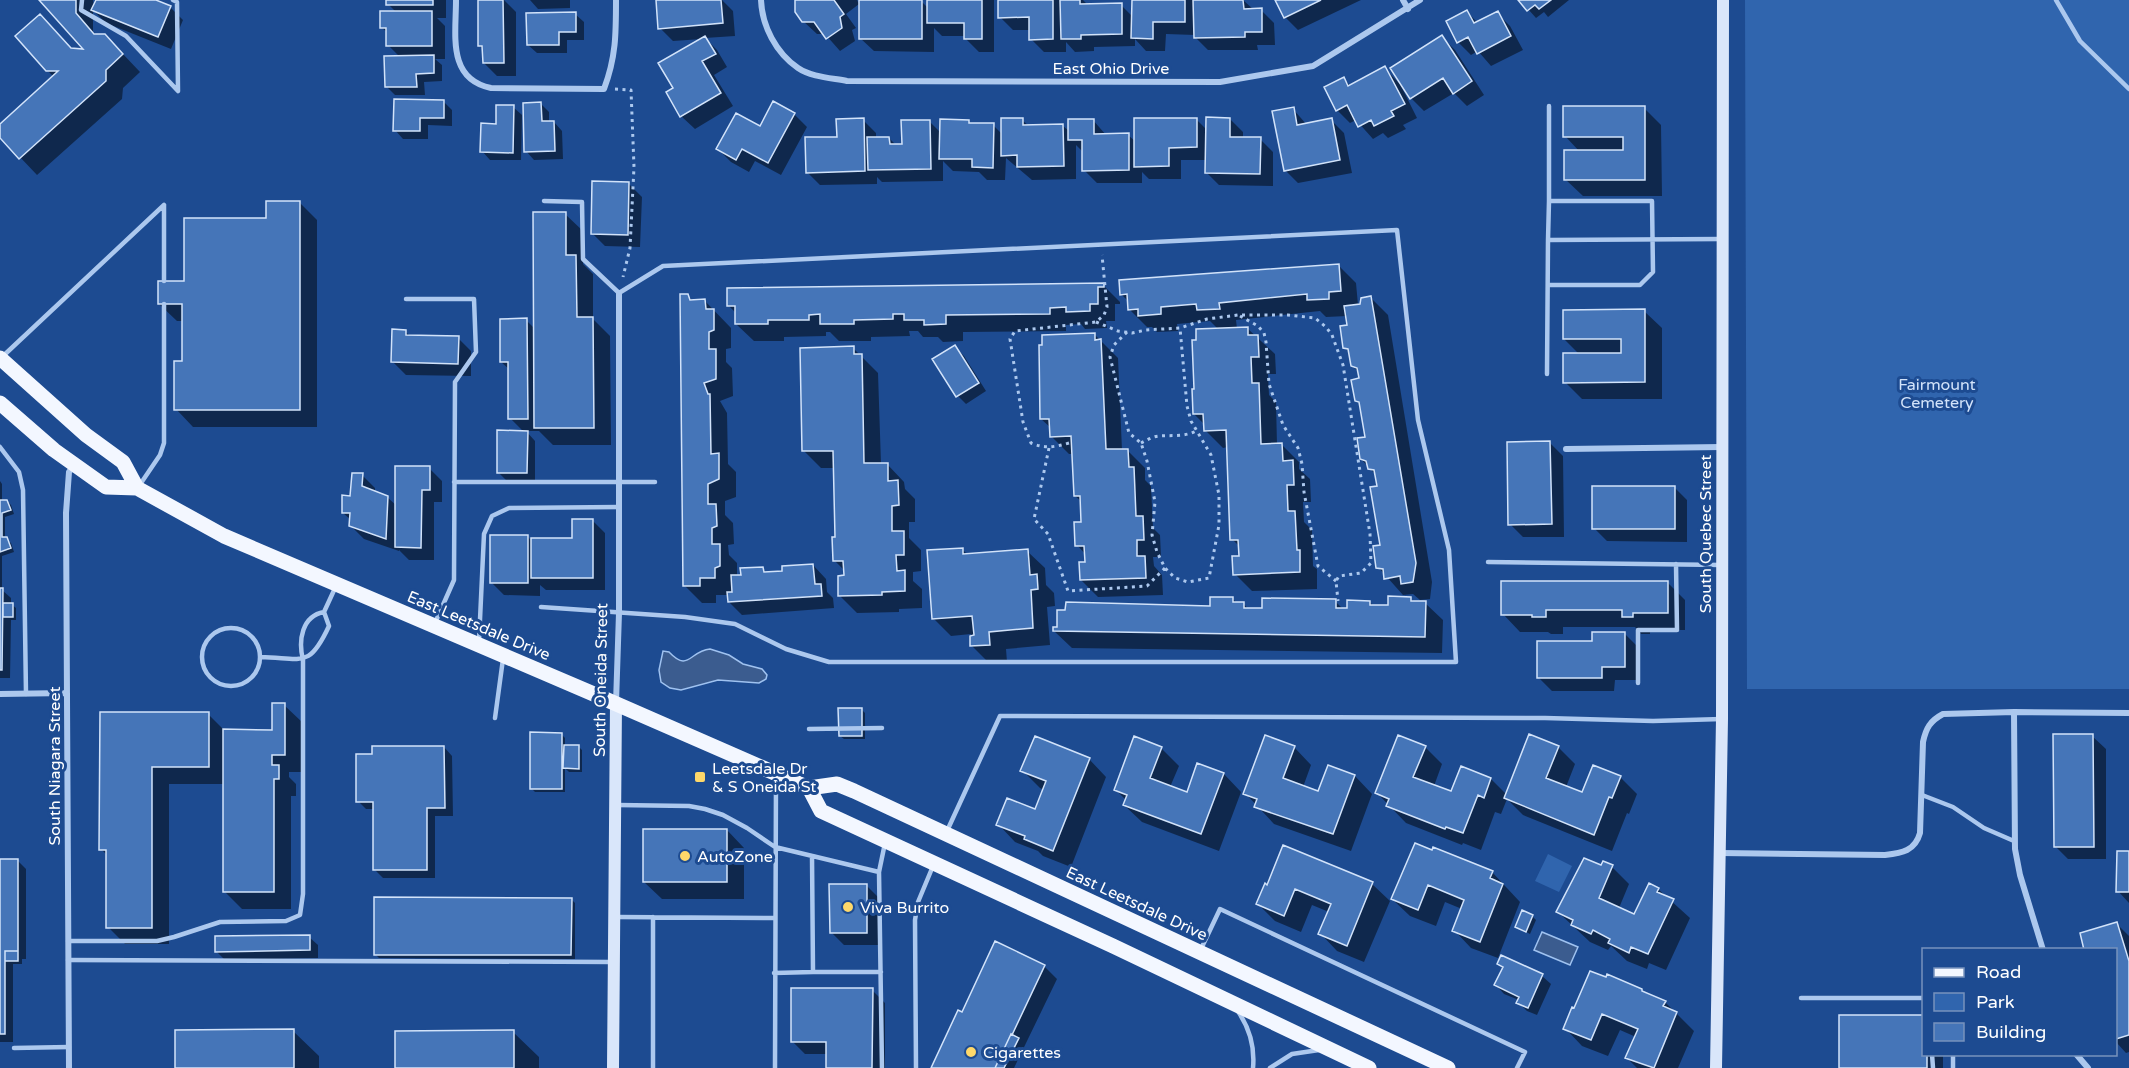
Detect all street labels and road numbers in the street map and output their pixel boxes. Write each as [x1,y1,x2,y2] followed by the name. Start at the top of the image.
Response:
[1053,59,1169,79] street label: East Ohio Drive
[1696,455,1716,613] street label: South Quebec Street
[404,587,553,665] street label: East Leetsdale Drive
[590,603,612,757] street label: South Oneida Street
[45,686,65,846] street label: South Niagara Street
[1063,862,1210,945] street label: East Leetsdale Drive

